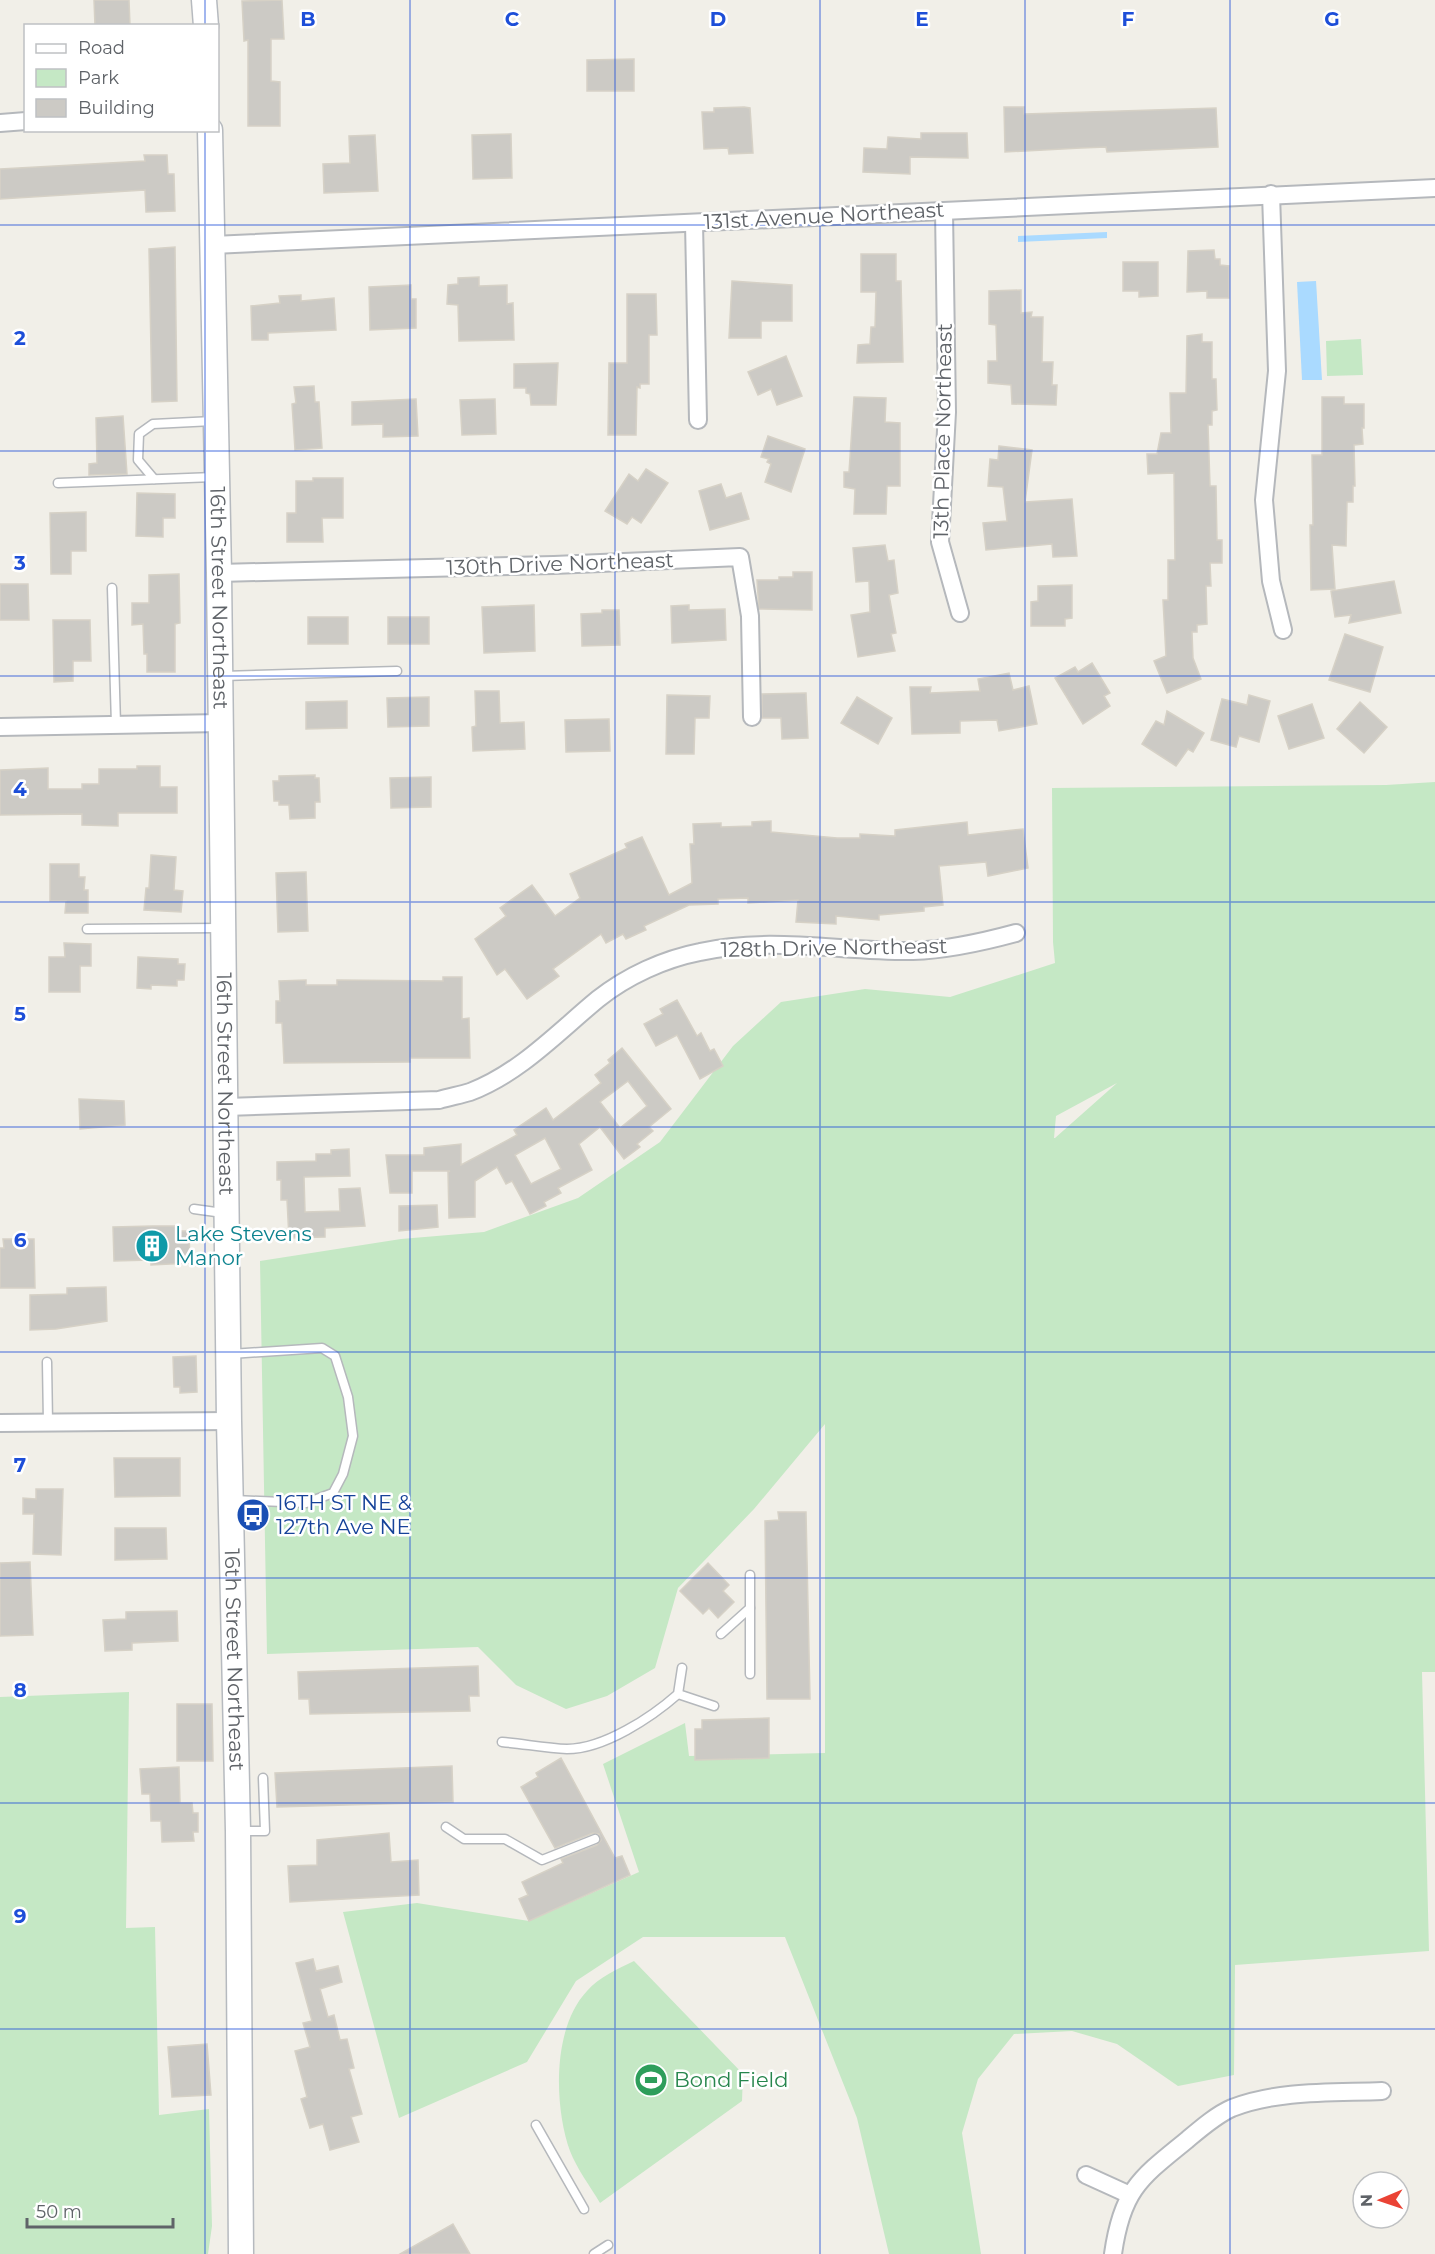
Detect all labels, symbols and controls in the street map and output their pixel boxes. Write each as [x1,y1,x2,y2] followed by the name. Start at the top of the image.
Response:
[300,7,316,31] text: B
[505,7,520,31] text: C
[710,7,726,31] text: D
[915,7,929,31] text: E
[1122,7,1135,31] text: F
[1324,7,1340,31] text: G
[24,24,219,132] legend
[78,37,125,59] text: Road
[78,67,119,89] text: Park
[78,97,155,119] text: Building
[703,197,945,234] street label: 131st Avenue Northeast
[928,323,957,539] street label: 13th Place Northeast
[14,326,26,350] text: 2
[205,486,234,710] street label: 16th Street Northeast
[446,547,674,580] street label: 130th Drive Northeast
[13,551,26,575] text: 3
[13,777,27,801] text: 4
[720,933,948,962] street label: 128th Drive Northeast
[212,972,239,1195] street label: 16th Street Northeast
[14,1002,26,1026] text: 5
[175,1221,312,1270] place label: Lake Stevens Manor
[14,1228,27,1252] text: 6
[134,1228,170,1264] building icon: Lake Stevens Manor
[14,1453,26,1477] text: 7
[276,1490,412,1539] place label: 16TH ST NE & 127th Ave NE
[235,1497,271,1533] bus stop icon: 16TH ST NE & 127th Ave NE
[220,1548,250,1772] street label: 16th Street Northeast
[13,1678,27,1702] text: 8
[14,1904,26,1928] text: 9
[633,2062,669,2098] sports icon: Bond Field
[674,2067,788,2092] place label: Bond Field
[1351,2170,1411,2230] north arrow
[27,2191,172,2229] scale bar
[1357,2194,1376,2207] text: N
[36,2201,82,2223] text: 50 m

